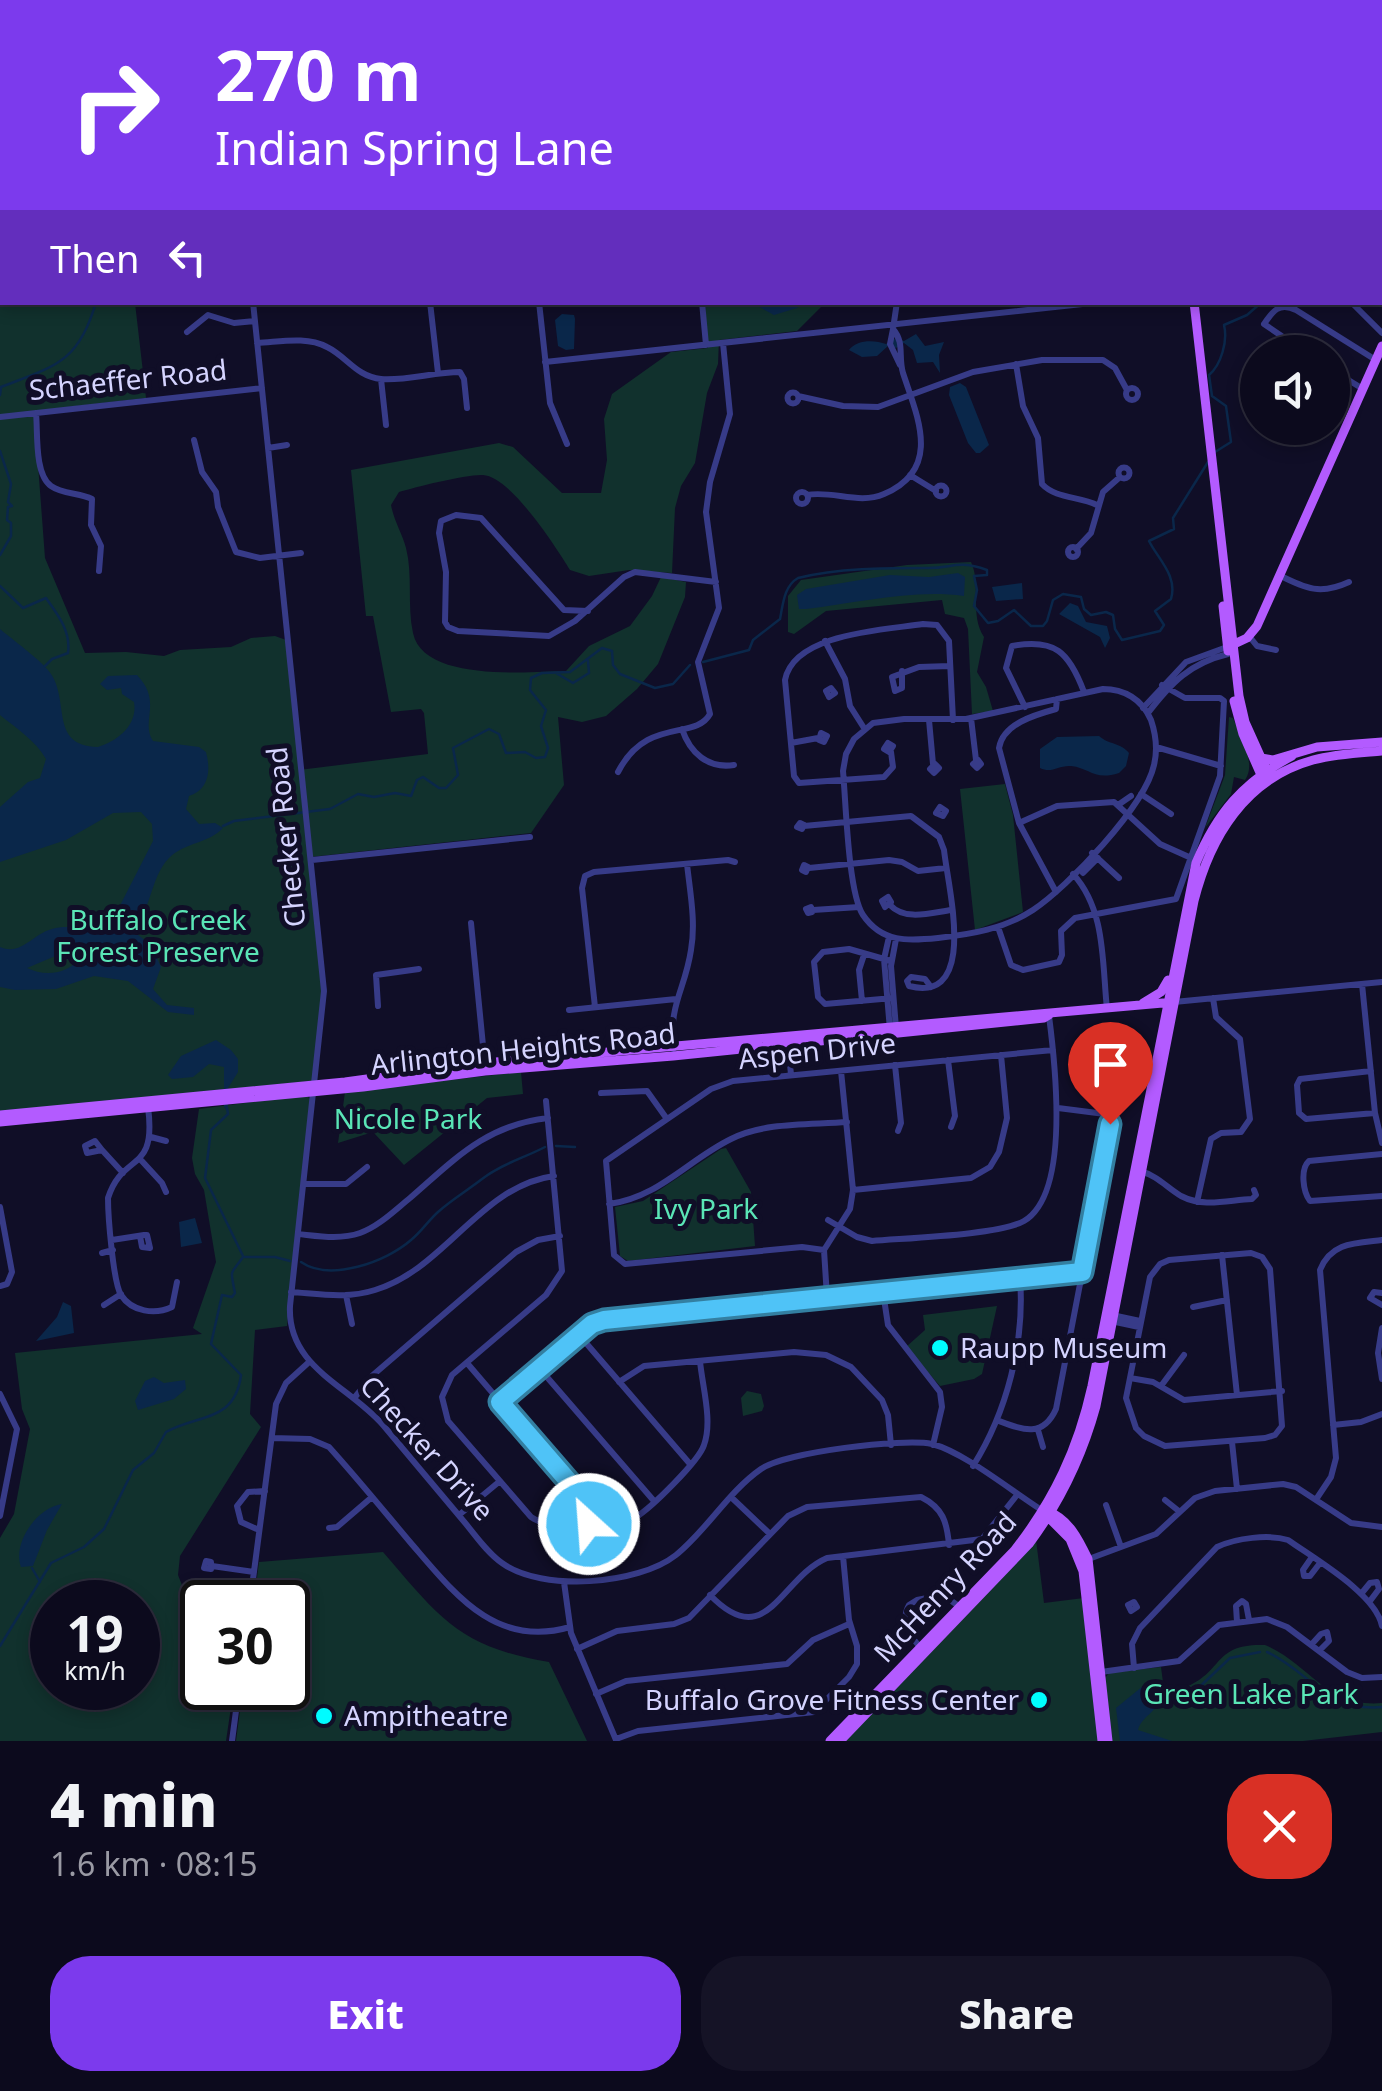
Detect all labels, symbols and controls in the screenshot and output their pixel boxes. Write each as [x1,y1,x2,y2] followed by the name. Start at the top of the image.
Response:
[215,26,422,122] text: 270 m
[50,40,180,170] icon: right
[215,117,614,178] text: Indian Spring Lane
[160,230,215,285] icon: left
[50,232,140,284] text: Then
[1240,335,1350,445] map controls
[1240,335,1350,445] button: sound
[27,350,229,408] street label: Schaeffer Road
[257,745,313,929] street label: Checker Road
[56,900,260,970] park label: Buffalo Creek Forest Preserve
[369,1013,677,1083] street label: Arlington Heights Road
[1068,1022,1153,1125] pin
[736,1023,898,1077] street label: Aspen Drive
[1083,1037,1138,1092] icon: arrive
[334,1099,482,1137] park label: Nicole Park
[654,1189,758,1227] park label: Ivy Park
[960,1328,1168,1366] place label: Raupp Museum
[929,1337,951,1359] marker: Raupp Museum
[352,1367,503,1528] street label: Checker Drive
[537,1472,641,1576] position arrow
[865,1503,1024,1670] street label: McHenry Road
[180,1580,310,1710] speed limit sign: 30
[66,1599,124,1667] text: 19
[64,1653,126,1687] text: km/h
[1143,1674,1359,1712] park label: Green Lake Park
[645,1680,1019,1718] place label: Buffalo Grove Fitness Center
[1028,1689,1050,1711] marker: Buffalo Grove Fitness Center
[344,1696,508,1734] place label: Ampitheatre
[313,1705,335,1727] marker: Ampitheatre
[50,1763,218,1845] text: 4 min
[1227,1774,1332,1879] button: close
[50,1842,258,1885] text: 1.6 km · 08:15
[50,1956,681,2071] button: Exit
[701,1956,1332,2071] button: Share

